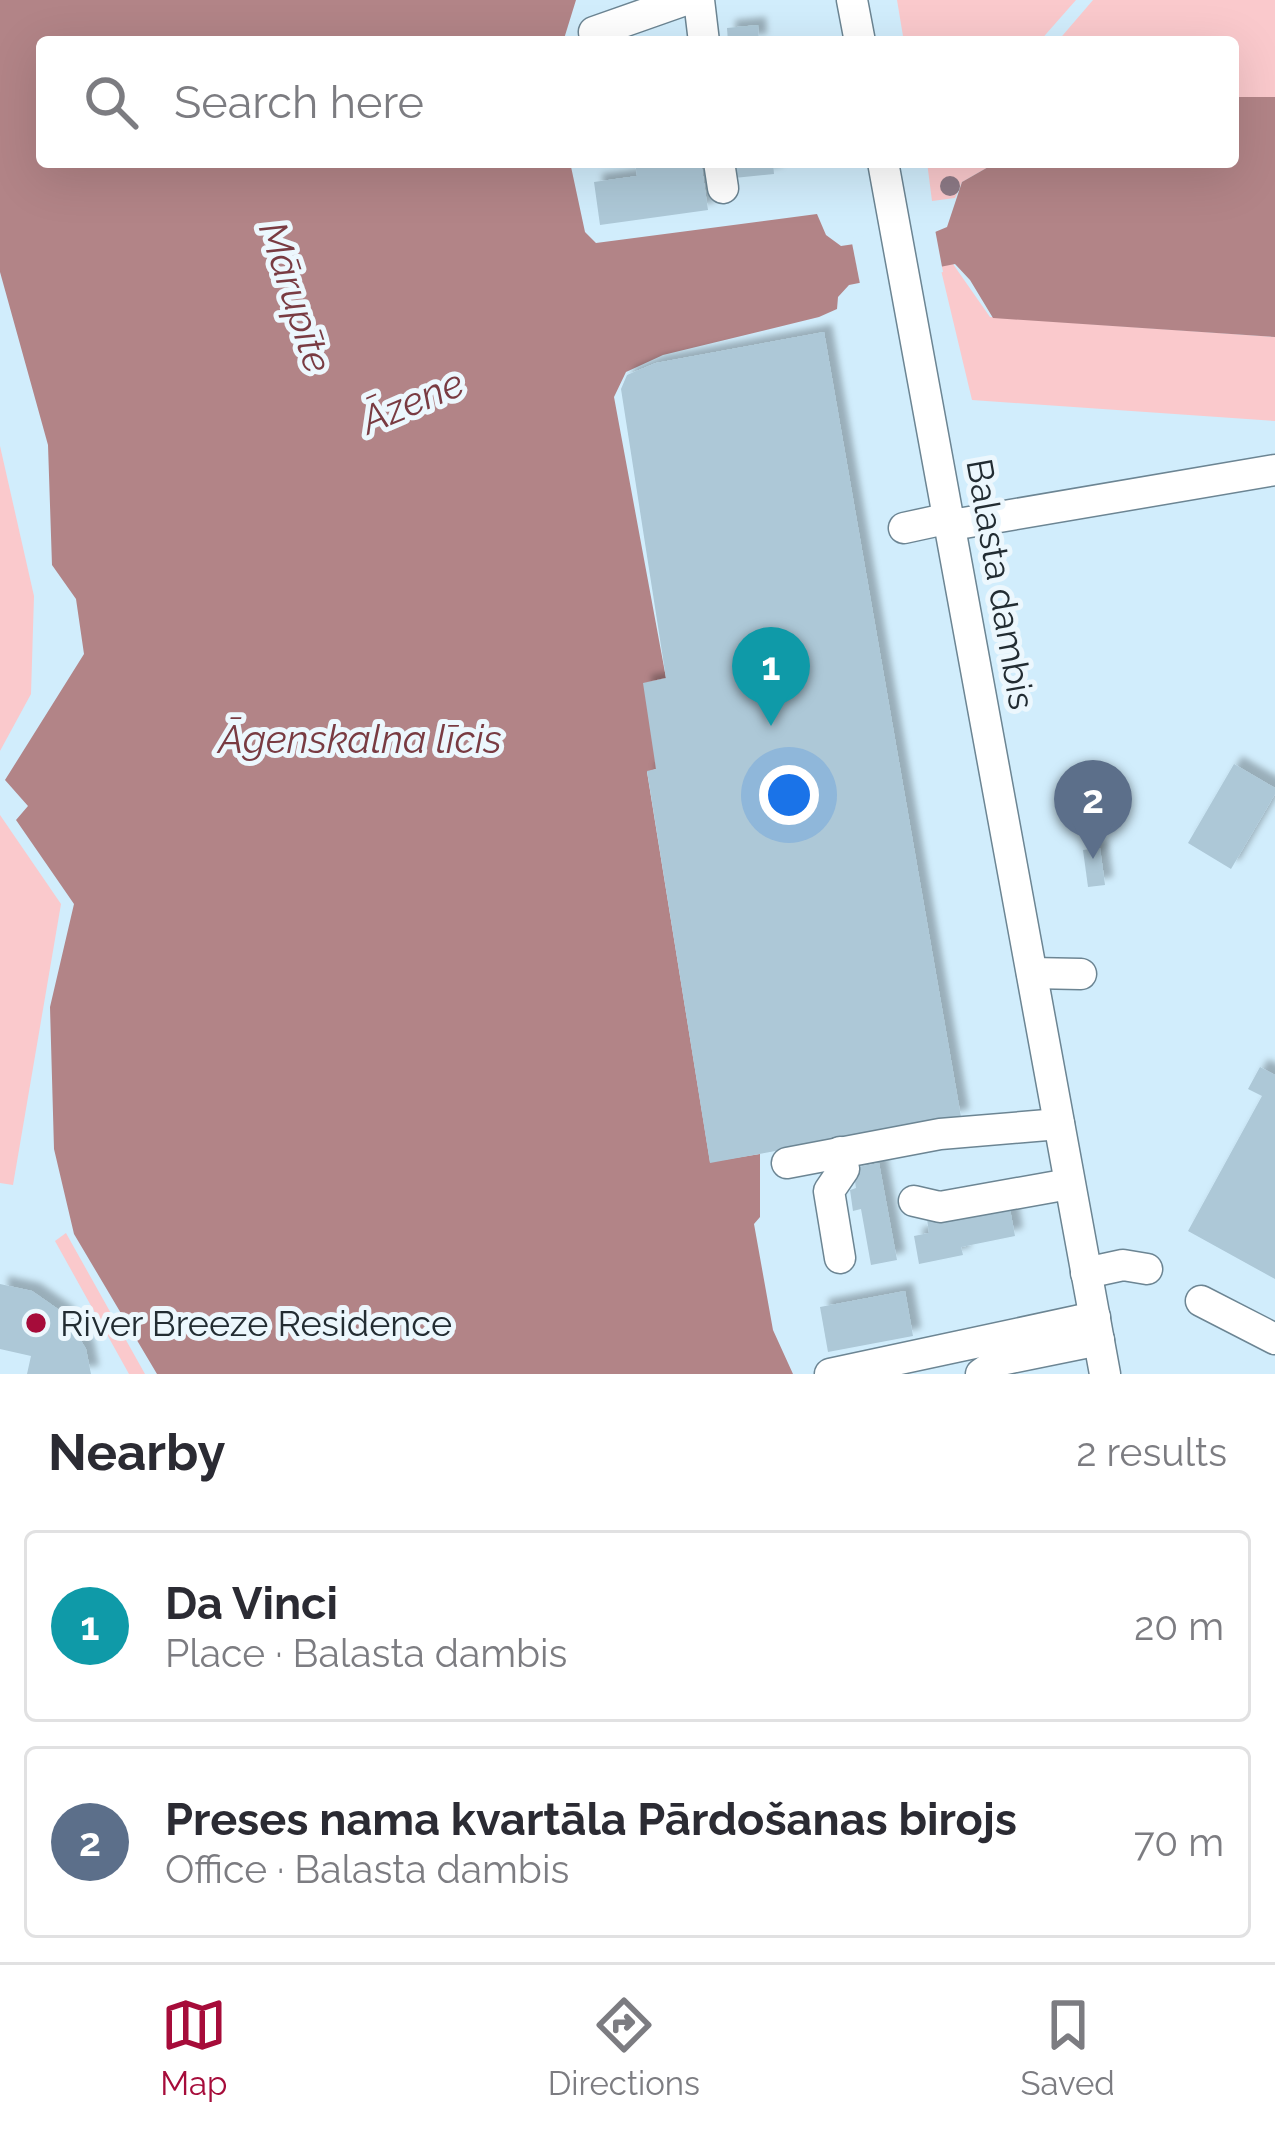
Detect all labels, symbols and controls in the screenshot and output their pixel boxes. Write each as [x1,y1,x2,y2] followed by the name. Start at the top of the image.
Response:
[36,36,1239,168] search box
[78,69,144,135] icon: search
[174,76,424,129] text: Search here
[250,216,342,378] water label: Mārupīte
[352,359,470,444] water label: Āzene
[958,455,1044,713] street label: Balasta dambis
[732,627,810,726] pin: 1
[216,716,502,762] water label: Āgenskalna līcis
[1054,760,1132,859] pin: 2
[759,765,819,825] your location
[60,1302,452,1344] place label: River Breeze Residence
[23,1310,49,1336] marker: River Breeze Residence
[48,1422,225,1482] text: Nearby
[1076,1429,1227,1475] text: 2 results
[165,1577,338,1630] text: Da Vinci
[80,1603,100,1649] text: 1
[1134,1603,1224,1649] text: 20 m
[165,1630,567,1676] text: Place · Balasta dambis
[165,1793,1017,1846] text: Preses nama kvartāla Pārdošanas birojs
[79,1819,101,1865] text: 2
[1134,1819,1224,1865] text: 70 m
[165,1846,569,1892] text: Office · Balasta dambis
[160,1992,227,2103] tab: Map
[548,1992,700,2103] tab: Directions
[1020,1992,1115,2103] tab: Saved

